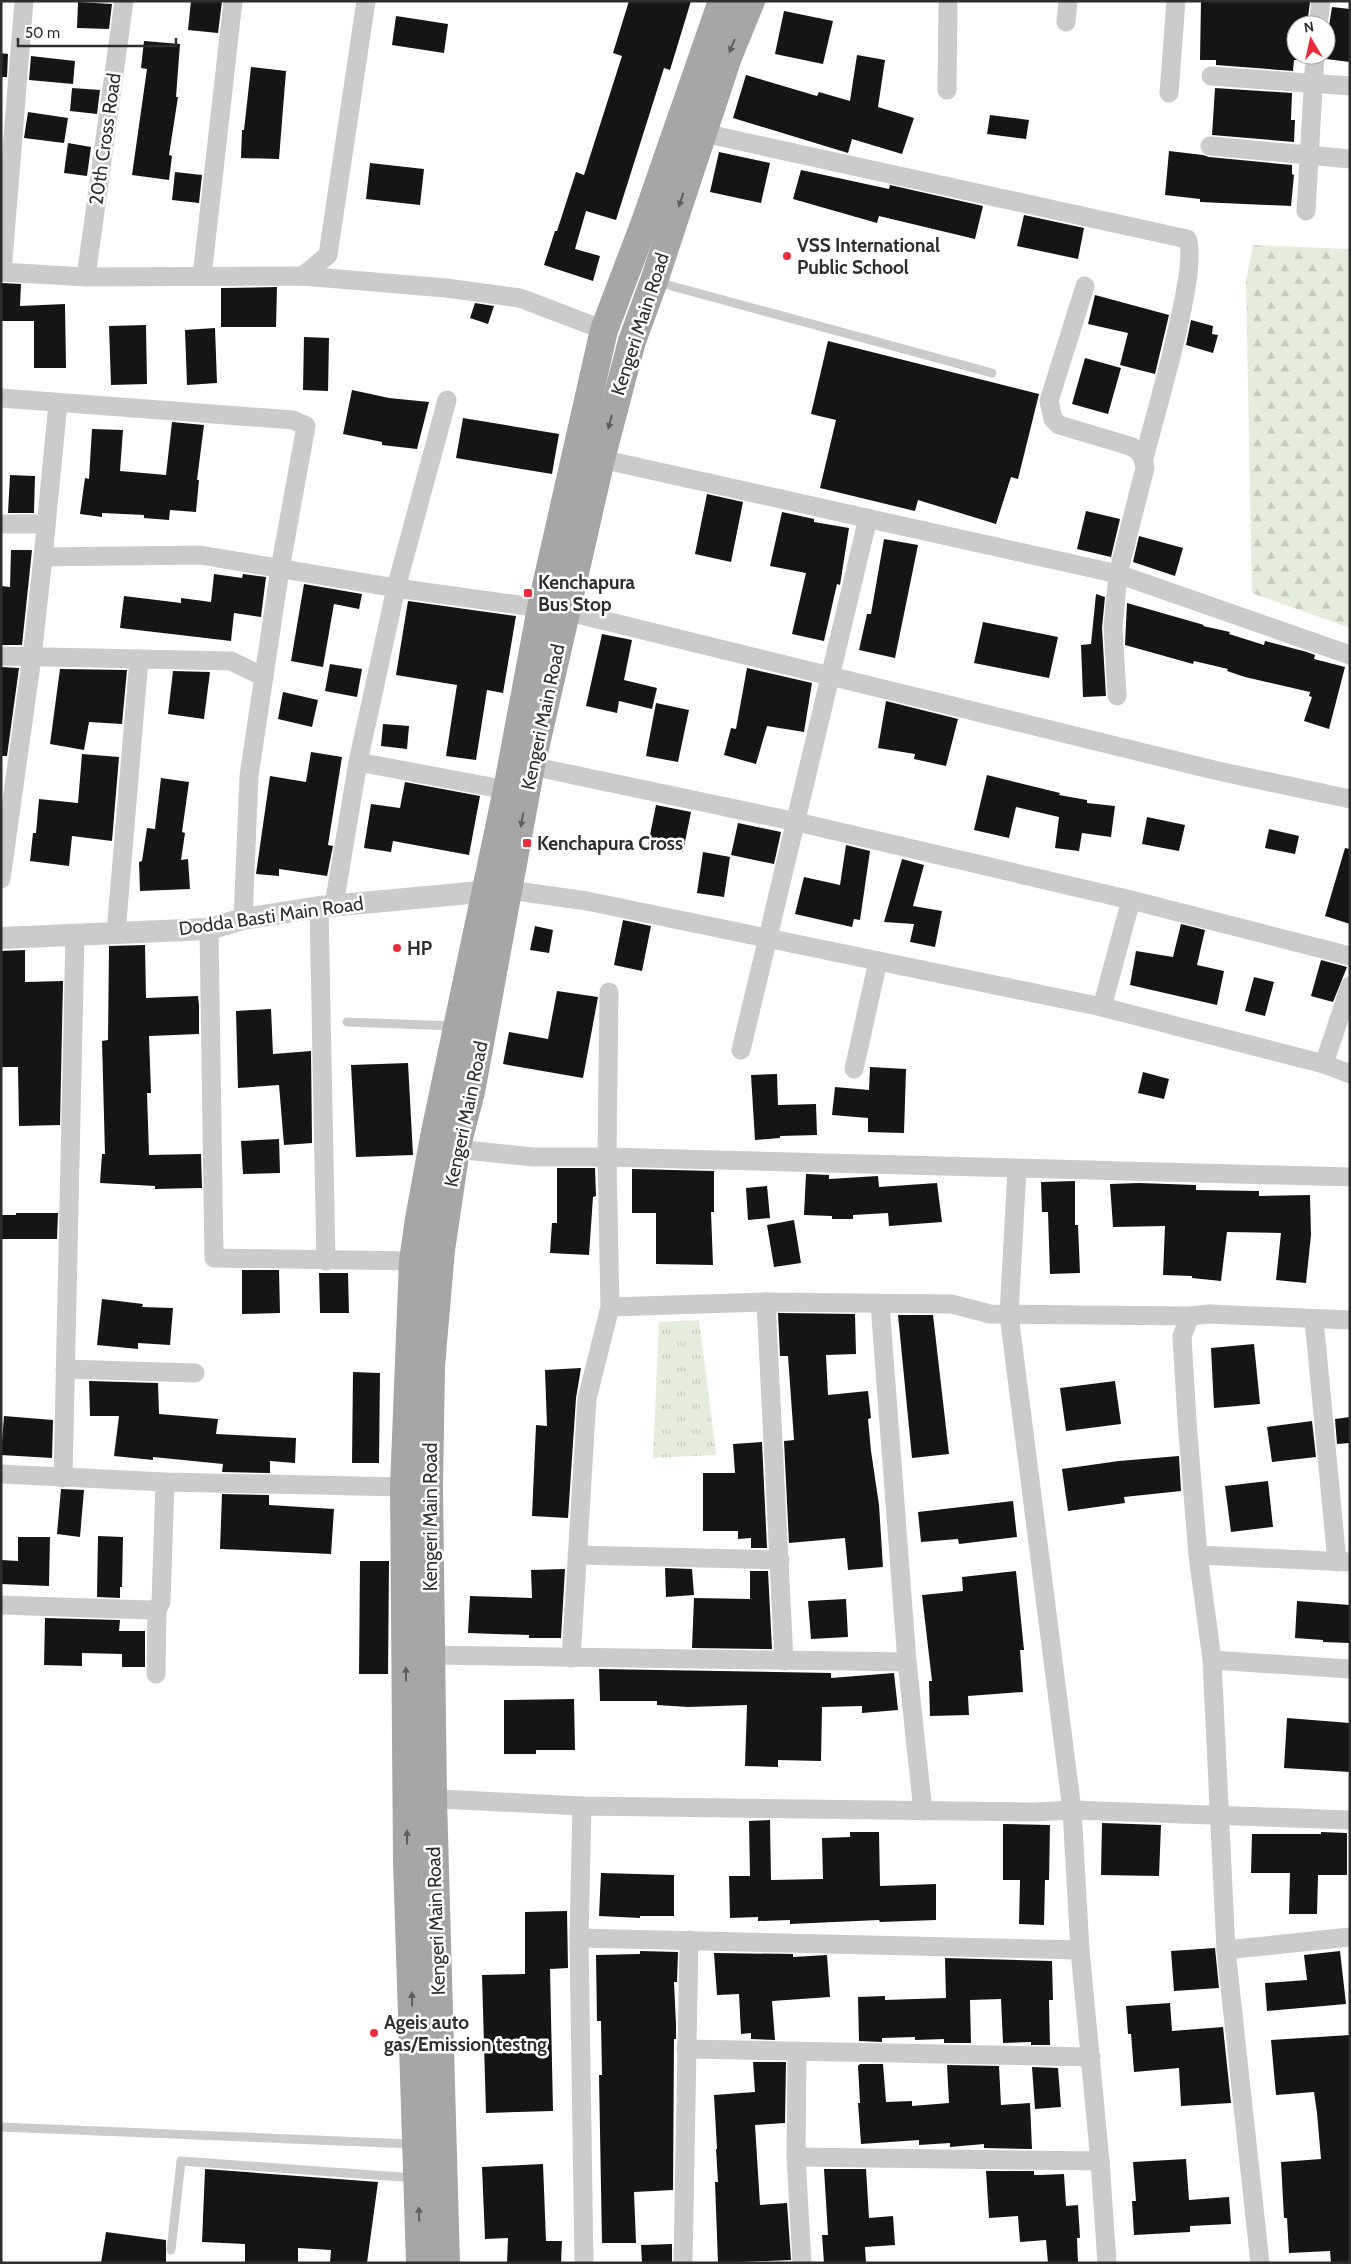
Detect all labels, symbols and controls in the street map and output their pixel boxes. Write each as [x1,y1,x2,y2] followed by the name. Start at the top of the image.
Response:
[18,15,175,47] scale bar
[1286,15,1336,65] north arrow
[1303,17,1315,37] text: N
[25,24,60,42] text: 50 m
[728,39,736,53] one-way arrow
[84,71,126,207] street label: 20th Cross Road
[676,193,684,208] one-way arrow
[797,234,940,279] place label: VSS International Public School
[606,250,674,398] street label: Kengeri Main Road
[781,250,793,262] marker: VSS International Public School
[606,414,614,429] one-way arrow
[538,571,636,616] place label: Kenchapura Bus Stop
[522,587,534,599] marker: Kenchapura Bus Stop
[516,642,570,792] street label: Kengeri Main Road
[517,812,525,828] one-way arrow
[537,832,683,855] place label: Kenchapura Cross
[521,837,533,849] marker: Kenchapura Cross
[177,892,365,940] street label: Dodda Basti Main Road
[407,937,432,960] place label: HP
[391,942,403,954] marker: HP
[439,1039,493,1189] street label: Kengeri Main Road
[419,1443,442,1591] street label: Kengeri Main Road
[402,1666,410,1682] one-way arrow
[403,1828,411,1844] one-way arrow
[422,1846,450,1996] street label: Kengeri Main Road
[407,1991,415,2007] one-way arrow
[384,2011,547,2056] place label: Ageis auto gas/Emission testng
[368,2027,380,2039] marker: Ageis auto gas/Emission testng
[414,2206,422,2222] one-way arrow

